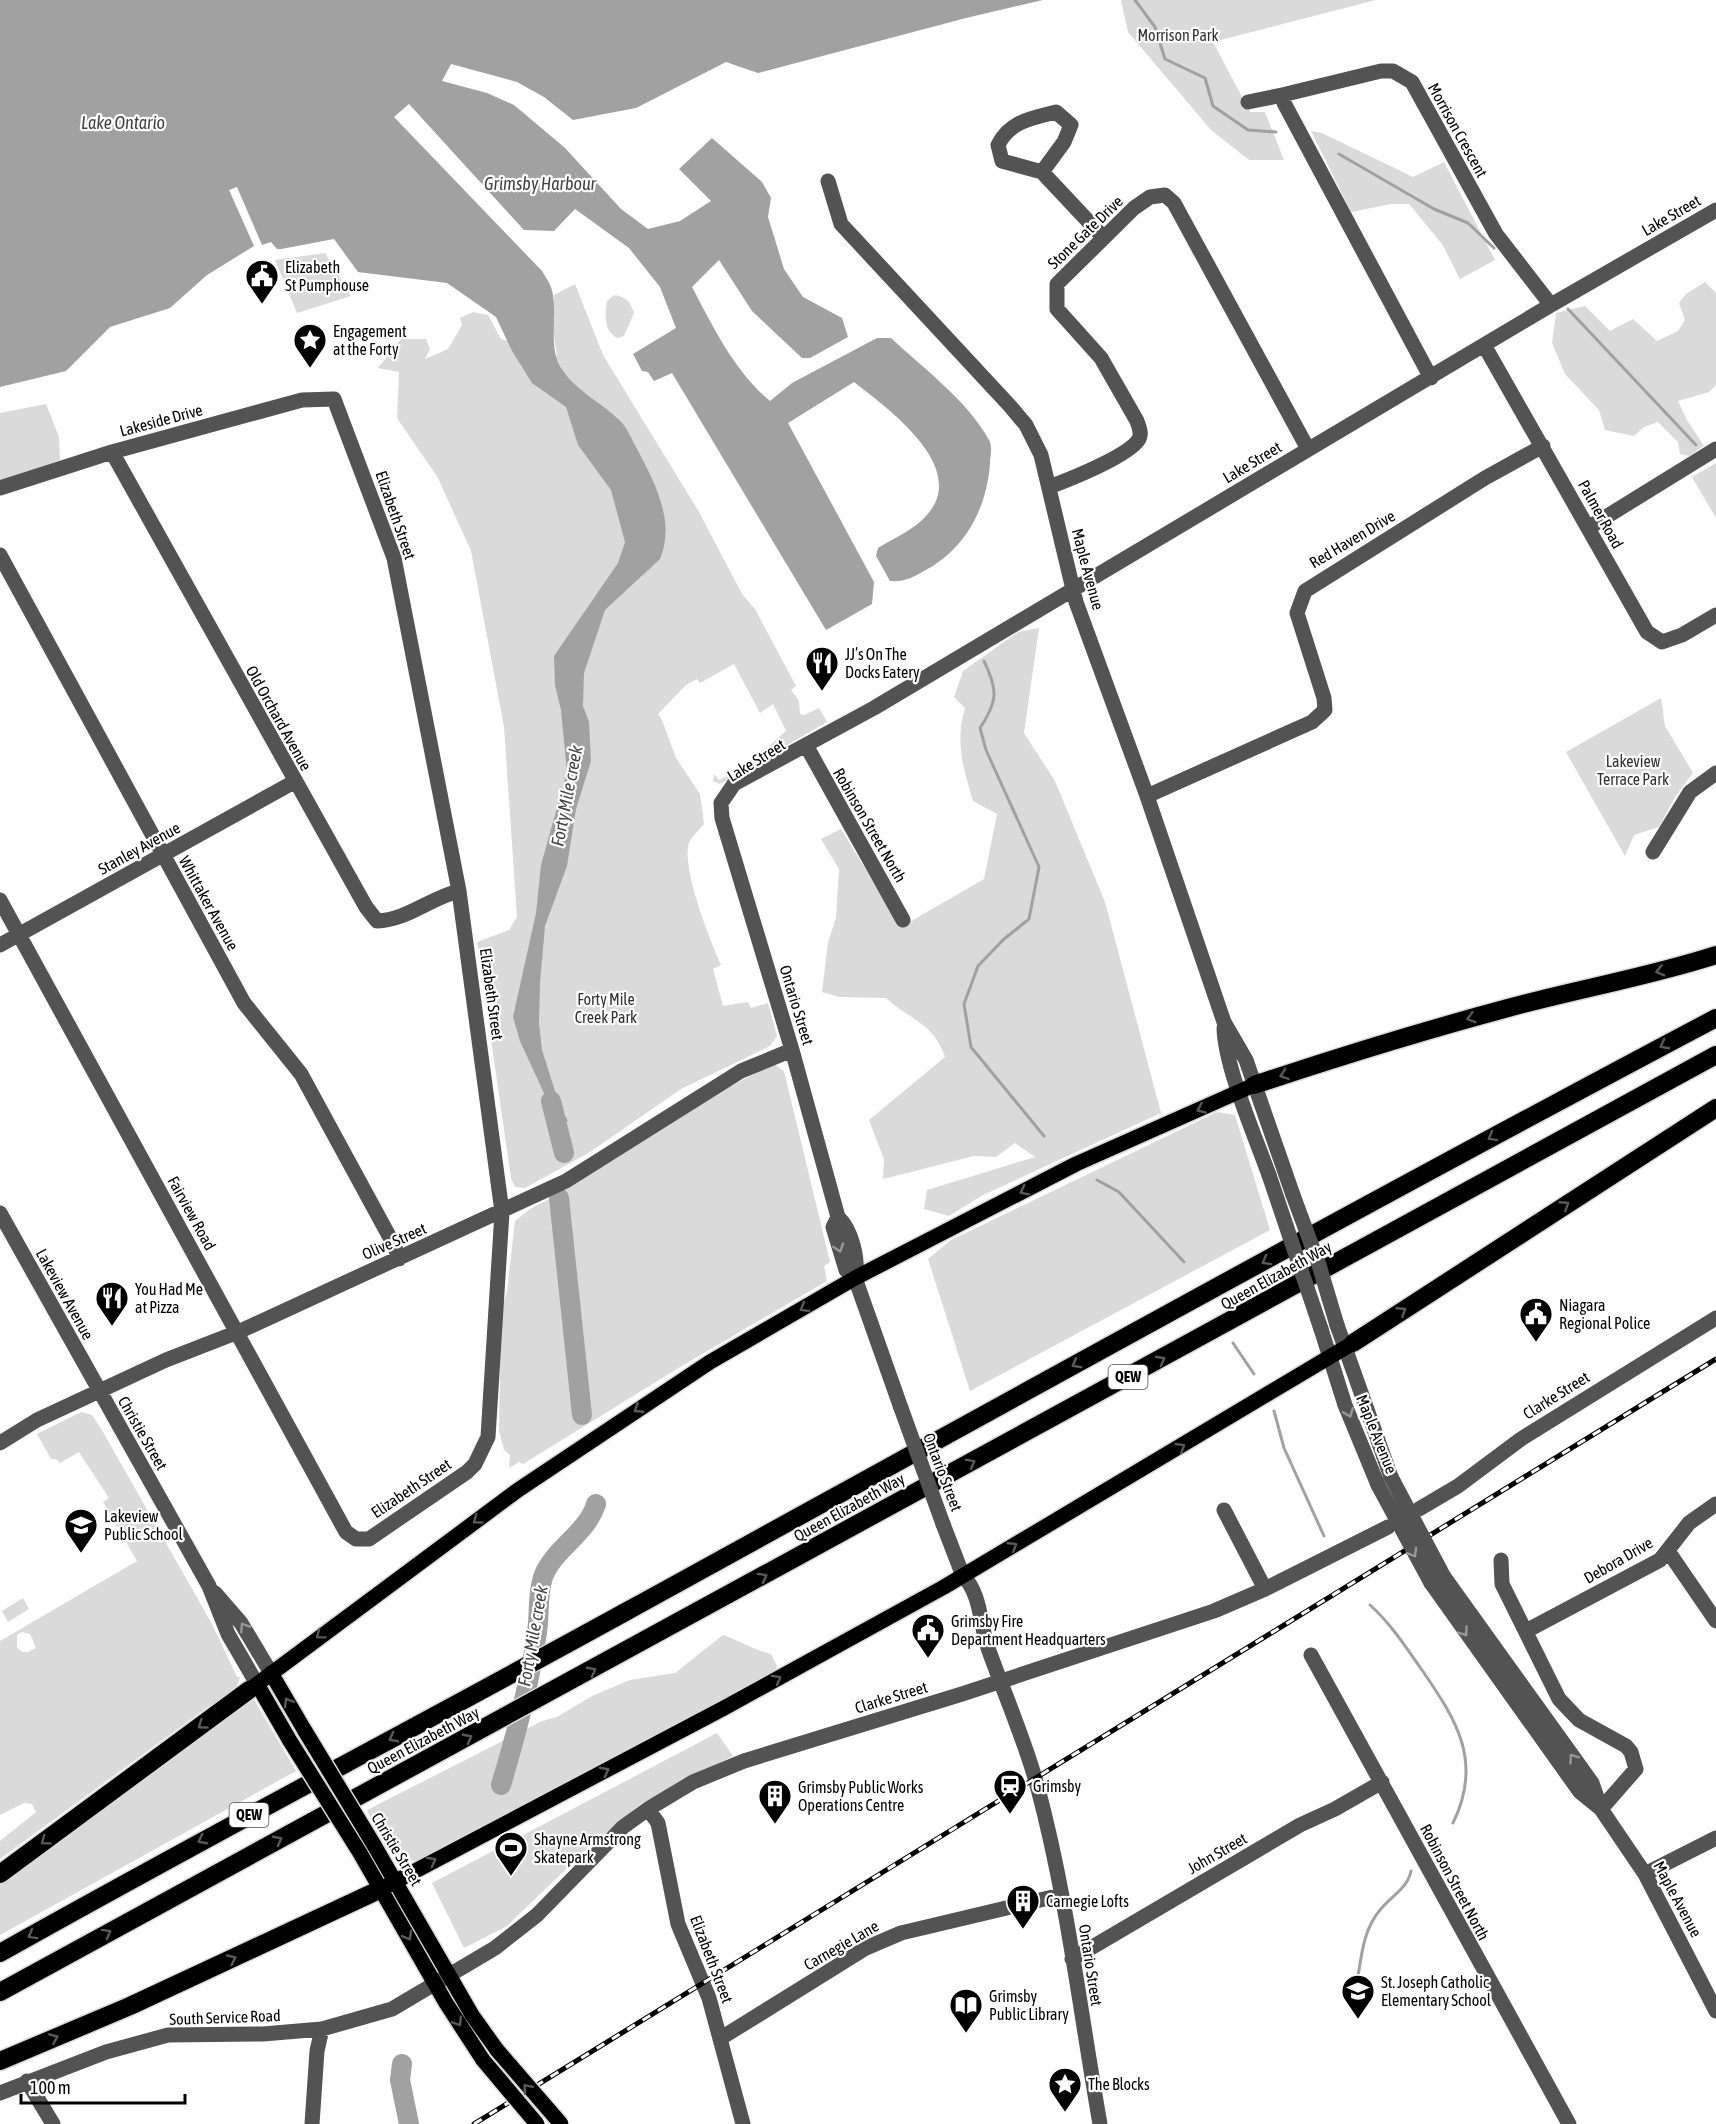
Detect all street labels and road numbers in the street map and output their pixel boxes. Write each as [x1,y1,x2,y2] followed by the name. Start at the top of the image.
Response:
[1425,80,1491,181] street label: Morrison Crescent
[1638,191,1704,239] street label: Lake Street
[1044,192,1126,272] street label: Stone Gate Drive
[118,400,204,440] street label: Lakeside Drive
[1220,437,1285,486] street label: Lake Street
[372,468,420,562] street label: Elizabeth Street
[1575,477,1627,551] street label: Palmer Road
[1306,506,1398,572] street label: Red Haven Drive
[1068,526,1108,612] street label: Maple Avenue
[243,662,315,774] street label: Old Orchard Avenue
[724,735,789,785] street label: Lake Street
[830,765,910,885] street label: Robinson Street North
[95,818,184,879] street label: Stanley Avenue
[176,853,242,953] street label: Whittaker Avenue
[477,947,507,1041] street label: Elizabeth Street
[776,963,818,1047] street label: Ontario Street
[164,1173,220,1253] street label: Fairview Road
[359,1219,429,1263] street label: Olive Street
[1217,1237,1335,1314] street label: Queen Elizabeth Way
[33,1246,97,1342] street label: Lakeview Avenue
[1108,1365,1148,1389] road number: QEW
[1519,1367,1593,1422] street label: Clarke Street
[1352,1392,1401,1476] street label: Maple Avenue
[115,1393,171,1473] street label: Christie Street
[920,1430,966,1514] street label: Ontario Street
[368,1454,455,1521] street label: Elizabeth Street
[790,1469,908,1546] street label: Queen Elizabeth Way
[1580,1533,1656,1587] street label: Debora Drive
[853,1677,930,1717] street label: Clarke Street
[364,1703,483,1778] street label: Queen Elizabeth Way
[230,1803,268,1827] road number: QEW
[368,1809,426,1889] street label: Christie Street
[1417,1821,1493,1943] street label: Robinson Street North
[1184,1829,1250,1877] street label: John Street
[1650,1858,1706,1941] street label: Maple Avenue
[687,1913,737,2006] street label: Elizabeth Street
[801,1916,882,1974] street label: Carnegie Lane
[1076,1923,1106,2007] street label: Ontario Street
[169,2006,281,2028] street label: South Service Road

